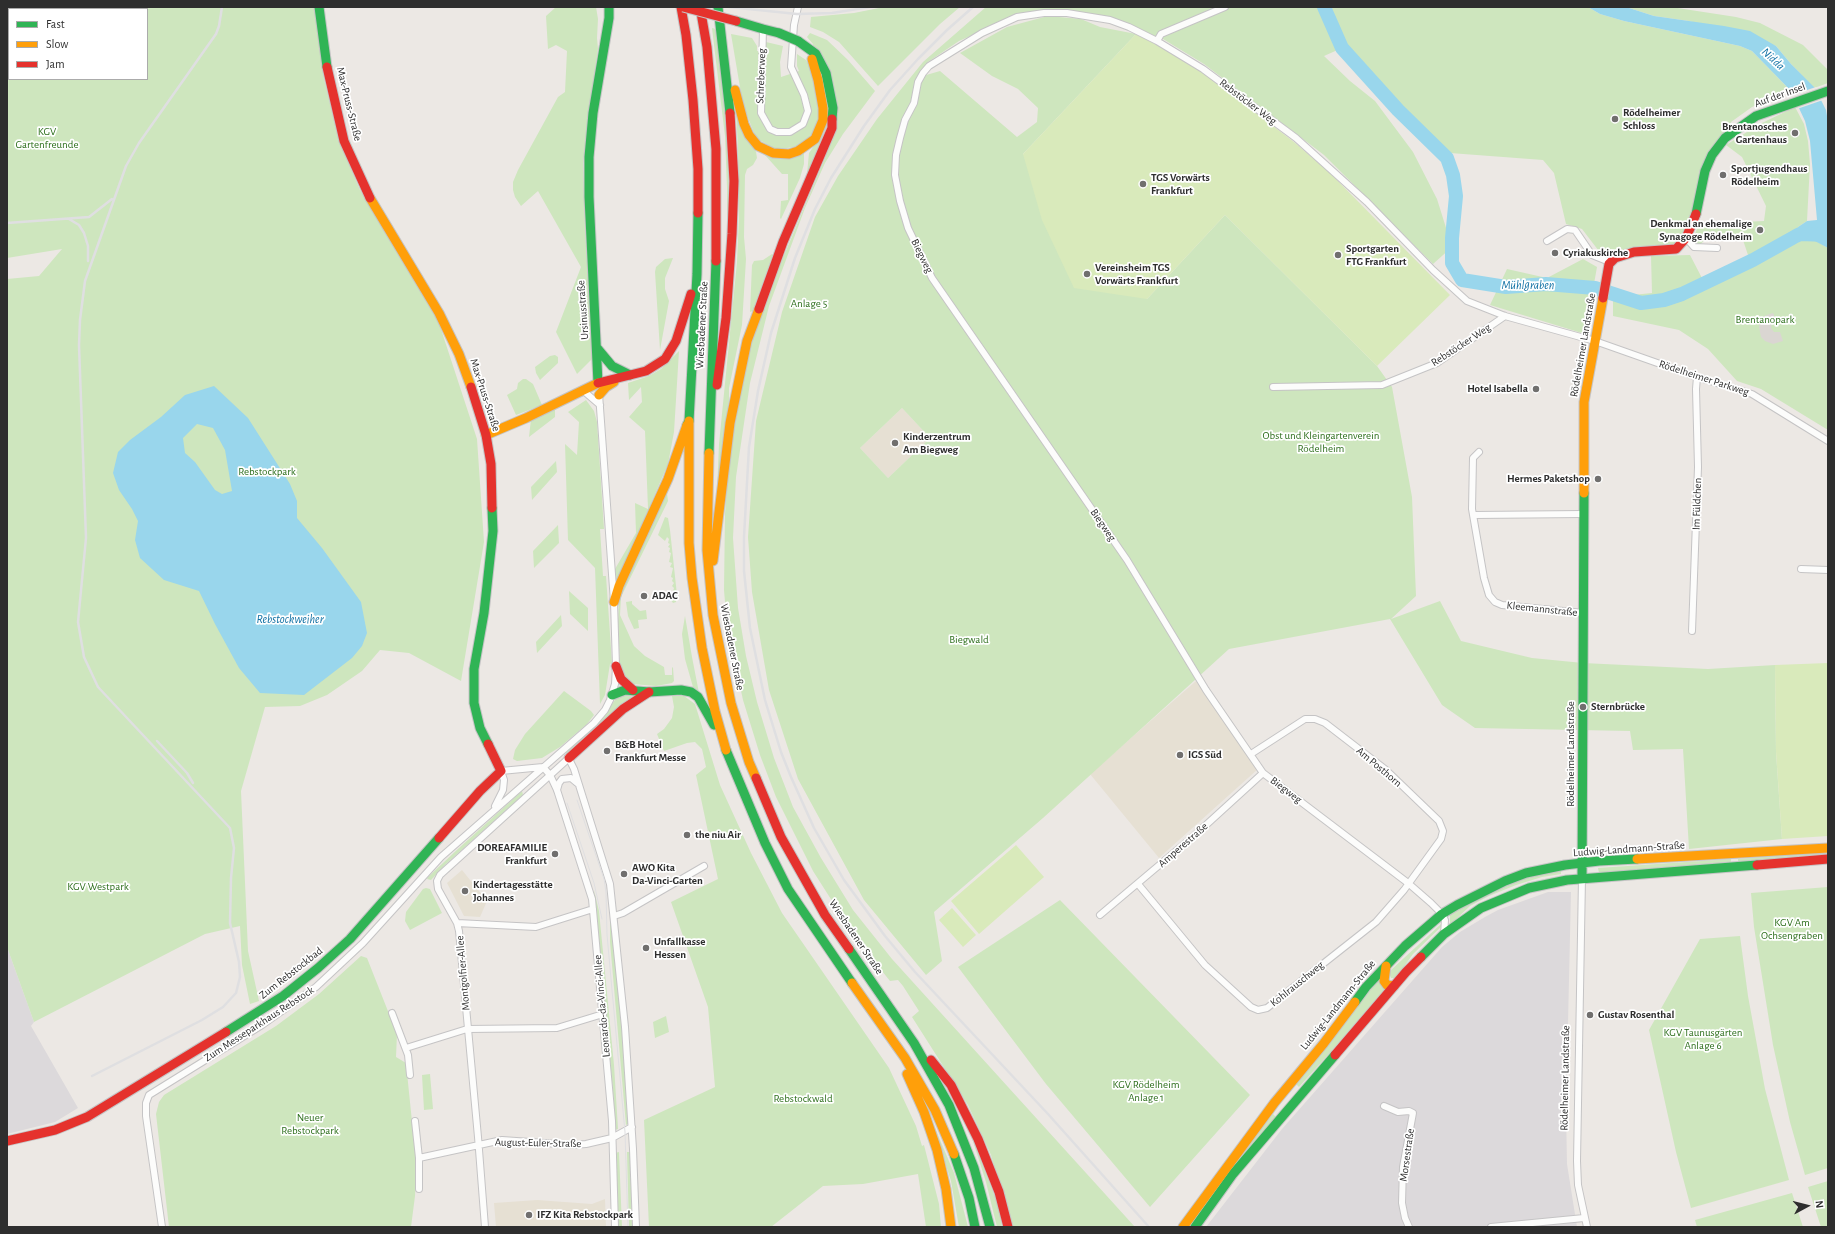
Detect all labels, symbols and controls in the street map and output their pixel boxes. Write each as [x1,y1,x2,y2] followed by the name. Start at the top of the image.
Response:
[8,8,148,80] legend
[46,18,65,30] text: Fast
[46,38,68,50] text: Slow
[1758,45,1788,73] water label: Nidda
[753,48,769,104] street label: Schreberweg
[46,58,65,70] text: Jam
[333,66,365,142] street label: Max-Pruss-Straße
[1217,76,1279,128] street label: Rebstöcker Weg
[1753,80,1807,110] street label: Auf der Insel
[1623,106,1680,132] place label: Rödelheimer Schloss
[1610,114,1620,124] marker: Rödelheimer Schloss
[1722,120,1787,146] place label: Brentanosches Gartenhaus
[16,125,78,151] park label: KGV Gartenfreunde
[1790,128,1800,138] marker: Brentanosches Gartenhaus
[1731,162,1807,188] place label: Sportjugendhaus Rödelheim
[1718,170,1728,180] marker: Sportjugendhaus Rödelheim
[1151,171,1210,197] place label: TGS Vorwärts Frankfurt
[1138,179,1148,189] marker: TGS Vorwärts Frankfurt
[1650,217,1752,243] place label: Denkmal an ehemalige Synagoge Rödelheim
[1755,225,1765,235] marker: Denkmal an ehemalige Synagoge Rödelheim
[908,237,936,275] street label: Biegweg
[1346,242,1407,268] place label: Sportgarten FTG Frankfurt
[1563,246,1628,260] place label: Cyriakuskirche
[1550,248,1560,258] marker: Cyriakuskirche
[1333,250,1343,260] marker: Sportgarten FTG Frankfurt
[1095,261,1178,287] place label: Vereinsheim TGS Vorwärts Frankfurt
[1082,269,1092,279] marker: Vereinsheim TGS Vorwärts Frankfurt
[1502,278,1554,292] water label: Mühlgraben
[574,280,592,340] street label: Ursinusstraße
[693,281,711,369] street label: Wiesbadener Straße
[1567,292,1599,398] street label: Rödelheimer Landstraße
[791,297,827,311] park label: Anlage 5
[1736,313,1794,327] park label: Brentanopark
[1429,321,1493,369] street label: Rebstöcker Weg
[467,357,503,433] street label: Max-Pruss-Straße
[1657,357,1751,399] street label: Rödelheimer Parkweg
[1467,382,1528,396] place label: Hotel Isabella
[1531,384,1541,394] marker: Hotel Isabella
[1262,429,1380,455] park label: Obst und Kleingartenverein Rödelheim
[903,430,971,456] place label: Kinderzentrum Am Biegweg
[890,438,900,448] marker: Kinderzentrum Am Biegweg
[238,465,296,479] park label: Rebstockpark
[1507,472,1590,486] place label: Hermes Paketshop
[1593,474,1603,484] marker: Hermes Paketshop
[1689,478,1705,530] street label: Im Füldchen
[1087,506,1119,544] street label: Biegweg
[652,589,678,603] place label: ADAC
[639,591,649,601] marker: ADAC
[1506,599,1578,619] street label: Kleemannstraße
[717,603,747,691] street label: Wiesbadener Straße
[256,612,324,626] water label: Rebstockweiher
[949,633,989,647] park label: Biegwald
[1591,700,1645,714] place label: Sternbrücke
[1564,701,1578,807] street label: Rödelheimer Landstraße
[1578,702,1588,712] marker: Sternbrücke
[615,738,686,764] place label: B&B Hotel Frankfurt Messe
[1354,744,1404,790] street label: Am Posthorn
[602,746,612,756] marker: B&B Hotel Frankfurt Messe
[1188,748,1222,762] place label: IGS Süd
[1175,750,1185,760] marker: IGS Süd
[1267,774,1305,806] street label: Biegweg
[1155,820,1211,870] street label: Amperestraße
[695,828,741,842] place label: the niu Air
[682,830,692,840] marker: the niu Air
[1573,839,1685,859] street label: Ludwig-Landmann-Straße
[477,841,547,867] place label: DOREAFAMILIE Frankfurt
[550,849,560,859] marker: DOREAFAMILIE Frankfurt
[632,861,703,887] place label: AWO Kita Da-Vinci-Garten
[619,869,629,879] marker: AWO Kita Da-Vinci-Garten
[473,878,553,904] place label: Kindertagesstätte Johannes
[67,880,129,894] park label: KGV Westpark
[460,886,470,896] marker: Kindertagesstätte Johannes
[826,897,886,977] street label: Wiesbadener Straße
[1761,916,1823,942] park label: KGV Am Ochsengraben
[453,935,473,1011] street label: Montgolfier-Allee
[654,935,705,961] place label: Unfallkasse Hessen
[641,943,651,953] marker: Unfallkasse Hessen
[257,944,325,1002] street label: Zum Rebstockbad
[591,954,613,1058] street label: Leonardo-da-Vinci-Allee
[1298,957,1378,1053] street label: Ludwig-Landmann-Straße
[1268,958,1326,1010] street label: Kohlrauschweg
[202,983,316,1065] street label: Zum Messeparkhaus Rebstock
[1598,1008,1674,1022] place label: Gustav Rosenthal
[1585,1010,1595,1020] marker: Gustav Rosenthal
[1557,1025,1573,1131] street label: Rödelheimer Landstraße
[1664,1026,1742,1052] park label: KGV Taunusgärten Anlage 6
[1112,1078,1180,1104] park label: KGV Rödelheim Anlage 1
[773,1092,833,1106] park label: Rebstockwald
[281,1111,339,1137] park label: Neuer Rebstockpark
[1397,1127,1417,1183] street label: Morsestraße
[495,1136,581,1150] street label: August-Euler-Straße
[1787,1186,1827,1226] north arrow
[1813,1200,1825,1209] text: N
[537,1208,633,1222] place label: IFZ Kita Rebstockpark
[524,1210,534,1220] marker: IFZ Kita Rebstockpark

